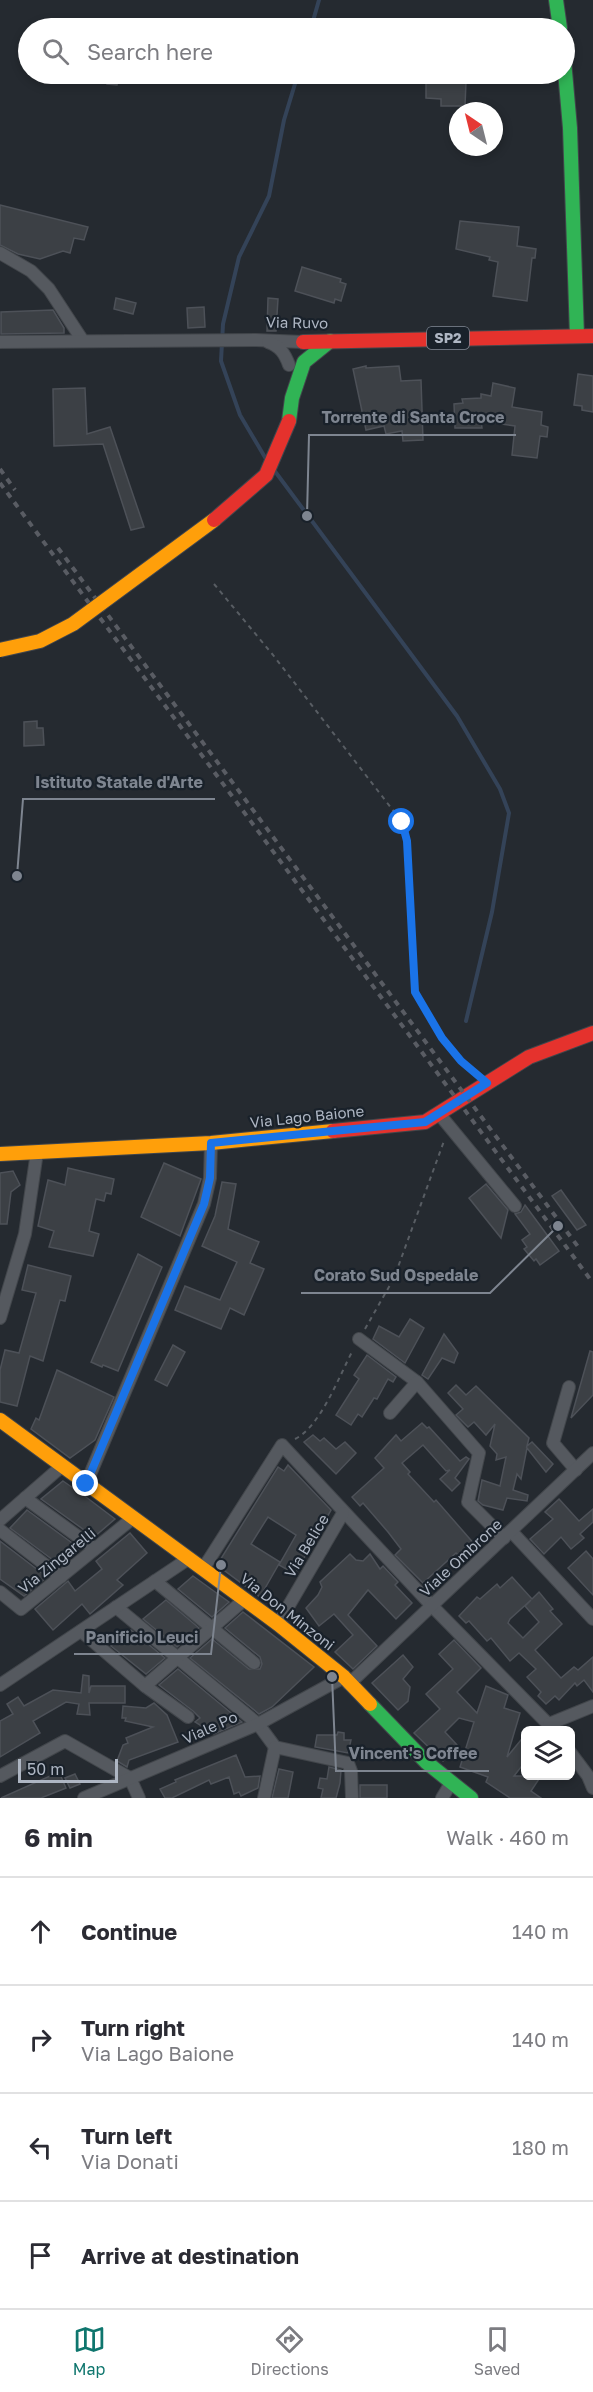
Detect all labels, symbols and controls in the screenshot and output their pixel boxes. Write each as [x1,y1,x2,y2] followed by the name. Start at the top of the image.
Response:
[18,18,575,84] search box
[39,35,72,68] icon: search
[87,38,213,65] text: Search here
[449,102,503,156] north arrow
[266,312,328,332] street label: Via Ruvo
[427,327,469,349] road number: SP2
[309,401,516,435] callout: Torrente di Santa Croce
[321,407,505,427] text: Torrente di Santa Croce
[23,765,215,799] callout: Istituto Statale d'Arte
[35,772,203,792] text: Istituto Statale d'Arte
[388,808,414,834] route start
[249,1101,365,1131] street label: Via Lago Baione
[301,1259,490,1293] callout: Corato Sud Ospedale
[314,1265,478,1285] text: Corato Sud Ospedale
[72,1470,98,1496] route end
[280,1510,332,1580] street label: Via Belice
[415,1514,505,1600] street label: Viale Ombrone
[14,1524,99,1597] street label: Via Zingarelli
[237,1569,338,1654] street label: Via Don Minzoni
[74,1620,211,1654] callout: Panificio Leuci
[86,1627,198,1647] text: Panificio Leuci
[179,1707,240,1747] street label: Viale Po
[521,1726,575,1780] map controls
[521,1726,575,1780] button: layers
[336,1737,489,1771] callout: Vincent's Coffee
[349,1743,477,1763] text: Vincent's Coffee
[18,1756,118,1784] scale bar
[27,1759,64,1779] text: 50 m
[24,1822,93,1853] text: 6 min
[446,1825,569,1849] text: Walk · 460 m
[24,1915,57,1948] icon: ahead
[81,1918,177,1945] text: Continue
[512,1919,569,1943] text: 140 m
[81,2014,185,2041] text: Turn right
[24,2023,57,2056] icon: right
[512,2027,569,2051] text: 140 m
[81,2041,234,2065] text: Via Lago Baione
[81,2122,172,2149] text: Turn left
[24,2131,57,2164] icon: left
[512,2135,569,2159] text: 180 m
[81,2149,179,2173] text: Via Donati
[24,2239,57,2272] icon: arrive
[81,2242,299,2269] text: Arrive at destination
[73,2323,106,2379] tab: Map
[251,2323,329,2379] tab: Directions
[474,2323,520,2379] tab: Saved

